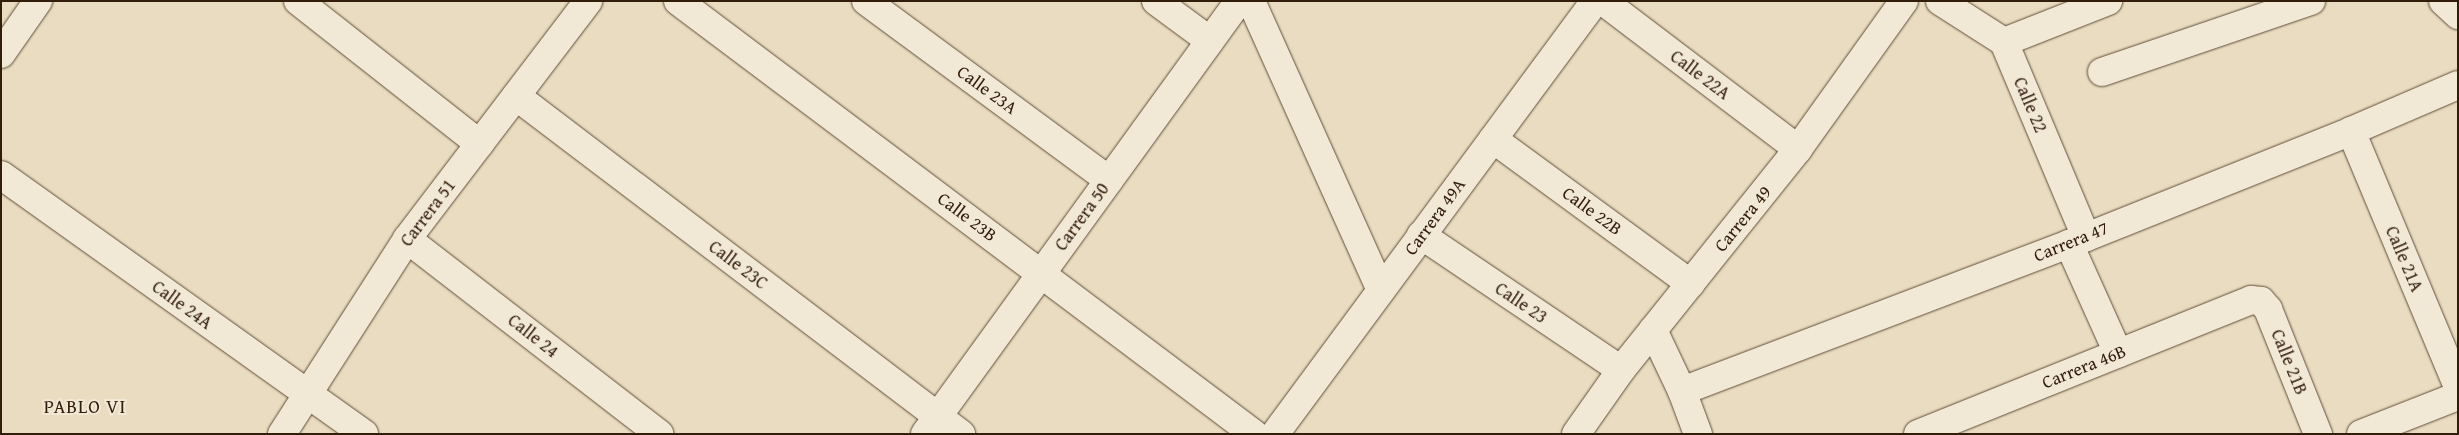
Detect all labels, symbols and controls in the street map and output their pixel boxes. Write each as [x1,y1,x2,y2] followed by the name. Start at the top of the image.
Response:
[1666,46,1734,104] street label: Calle 22A
[953,61,1021,119] street label: Calle 23A
[2009,74,2051,136] street label: Calle 22
[396,175,460,251] street label: Carrera 51
[1400,175,1470,259] street label: Carrera 49A
[1050,179,1114,255] street label: Carrera 50
[1558,182,1626,240] street label: Calle 22B
[1710,182,1776,256] street label: Carrera 49
[933,188,1001,246] street label: Calle 23B
[2031,217,2111,267] street label: Carrera 47
[2381,223,2427,295] street label: Calle 21A
[704,236,772,294] street label: Calle 23C
[148,276,216,334] street label: Calle 24A
[1491,278,1551,328] street label: Calle 23
[503,310,563,362] street label: Calle 24
[2266,326,2312,398] street label: Calle 21B
[2039,340,2129,394] street label: Carrera 46B
[43,396,127,418] district label: PABLO VI

